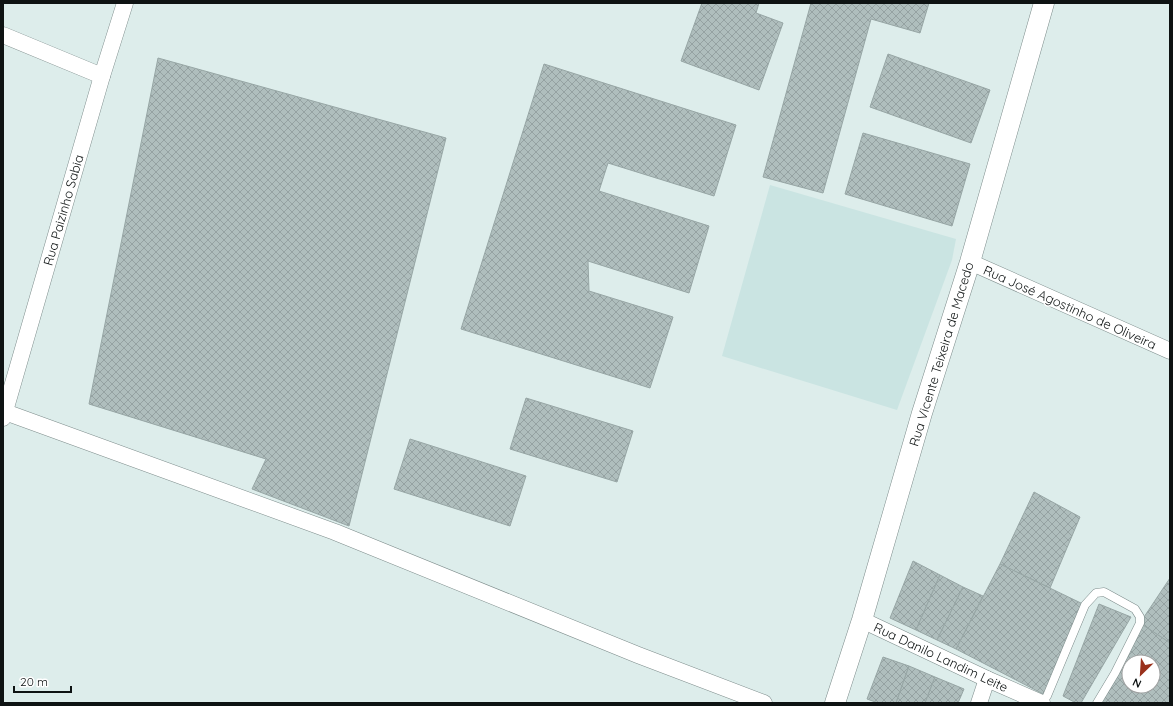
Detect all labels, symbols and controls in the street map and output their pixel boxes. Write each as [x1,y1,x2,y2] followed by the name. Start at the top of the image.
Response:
[39,153,87,267] street label: Rua Paizinho Sabia
[905,260,977,448] street label: Rua Vicente Teixeira de Macedo
[981,262,1159,352] street label: Rua José Agostinho de Oliveira
[871,619,1011,695] street label: Rua Danilo Landim Leite
[1121,654,1161,694] north arrow
[14,668,71,694] scale bar
[20,674,48,689] text: 20 m
[1130,675,1143,691] text: N

